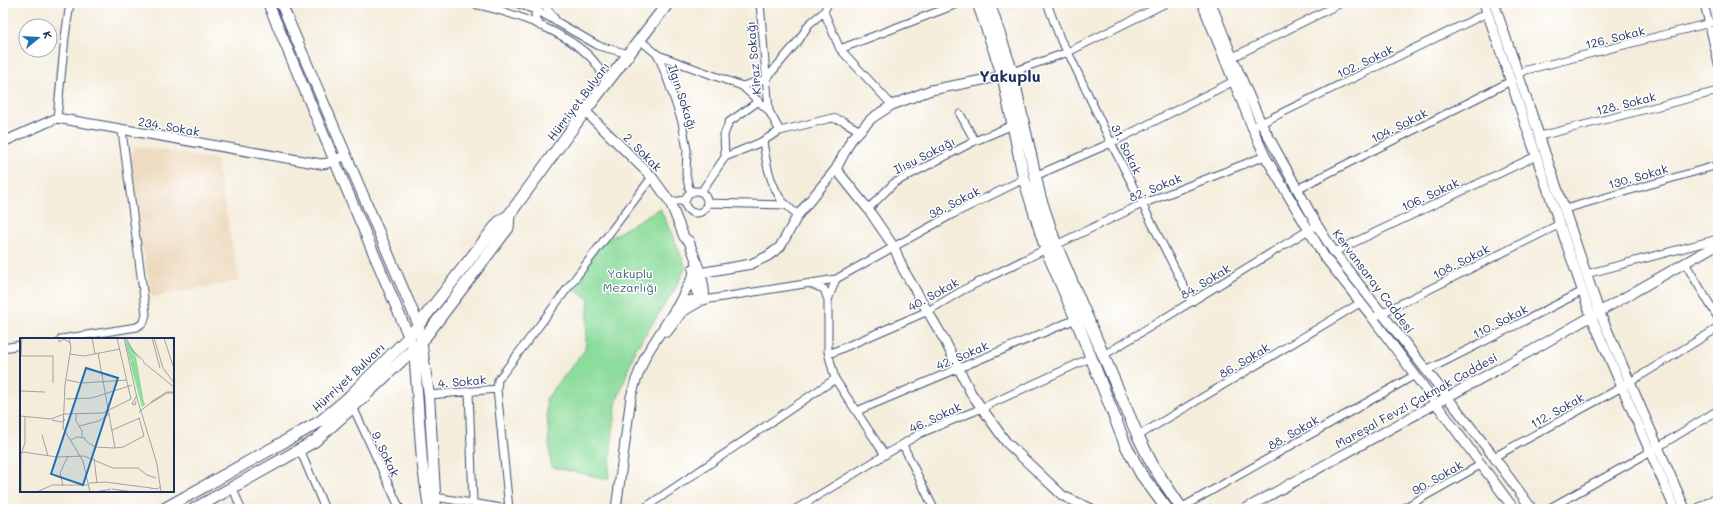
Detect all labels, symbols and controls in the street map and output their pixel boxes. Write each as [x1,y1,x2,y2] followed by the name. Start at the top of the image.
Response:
[18,18,58,58] north arrow
[742,21,764,95] street label: Kiraz Sokağı
[1584,22,1646,52] street label: 126. Sokak
[40,29,56,41] text: K
[1334,40,1396,82] street label: 102. Sokak
[543,59,613,143] street label: Hürriyet Bulvarı
[665,62,701,132] street label: Ilgın Sokağı
[979,65,1041,86] district label: Yakuplu
[1595,88,1657,118] street label: 128. Sokak
[1368,104,1430,146] street label: 104. Sokak
[137,113,201,139] street label: 234. Sokak
[1108,121,1146,177] street label: 31. Sokak
[620,129,666,175] street label: 2. Sokak
[891,133,957,177] street label: Ilısu Sokağı
[1606,160,1670,192] street label: 130. Sokak
[1126,169,1184,205] street label: 82. Sokak
[1399,174,1461,214] street label: 106. Sokak
[926,182,982,222] street label: 38. Sokak
[1330,226,1418,336] street label: Kervansaray Caddesi
[1430,240,1492,282] street label: 108. Sokak
[1177,260,1233,302] street label: 84. Sokak
[603,265,657,295] park label: Yakuplu Mezarlığı
[905,273,961,315] street label: 40. Sokak
[1470,300,1530,342] street label: 110. Sokak
[933,337,991,373] street label: 42. Sokak
[20,338,174,492] inset map
[308,339,388,415] street label: Hürriyet Bulvarı
[1216,339,1272,381] street label: 86. Sokak
[1332,349,1500,451] street label: Mareşal Fevzi Çakmak Caddesi
[437,371,487,391] street label: 4. Sokak
[1527,389,1587,431] street label: 112. Sokak
[906,398,964,436] street label: 46. Sokak
[1265,411,1321,453] street label: 88. Sokak
[368,429,404,479] street label: 9. Sokak
[1409,456,1465,498] street label: 90. Sokak

